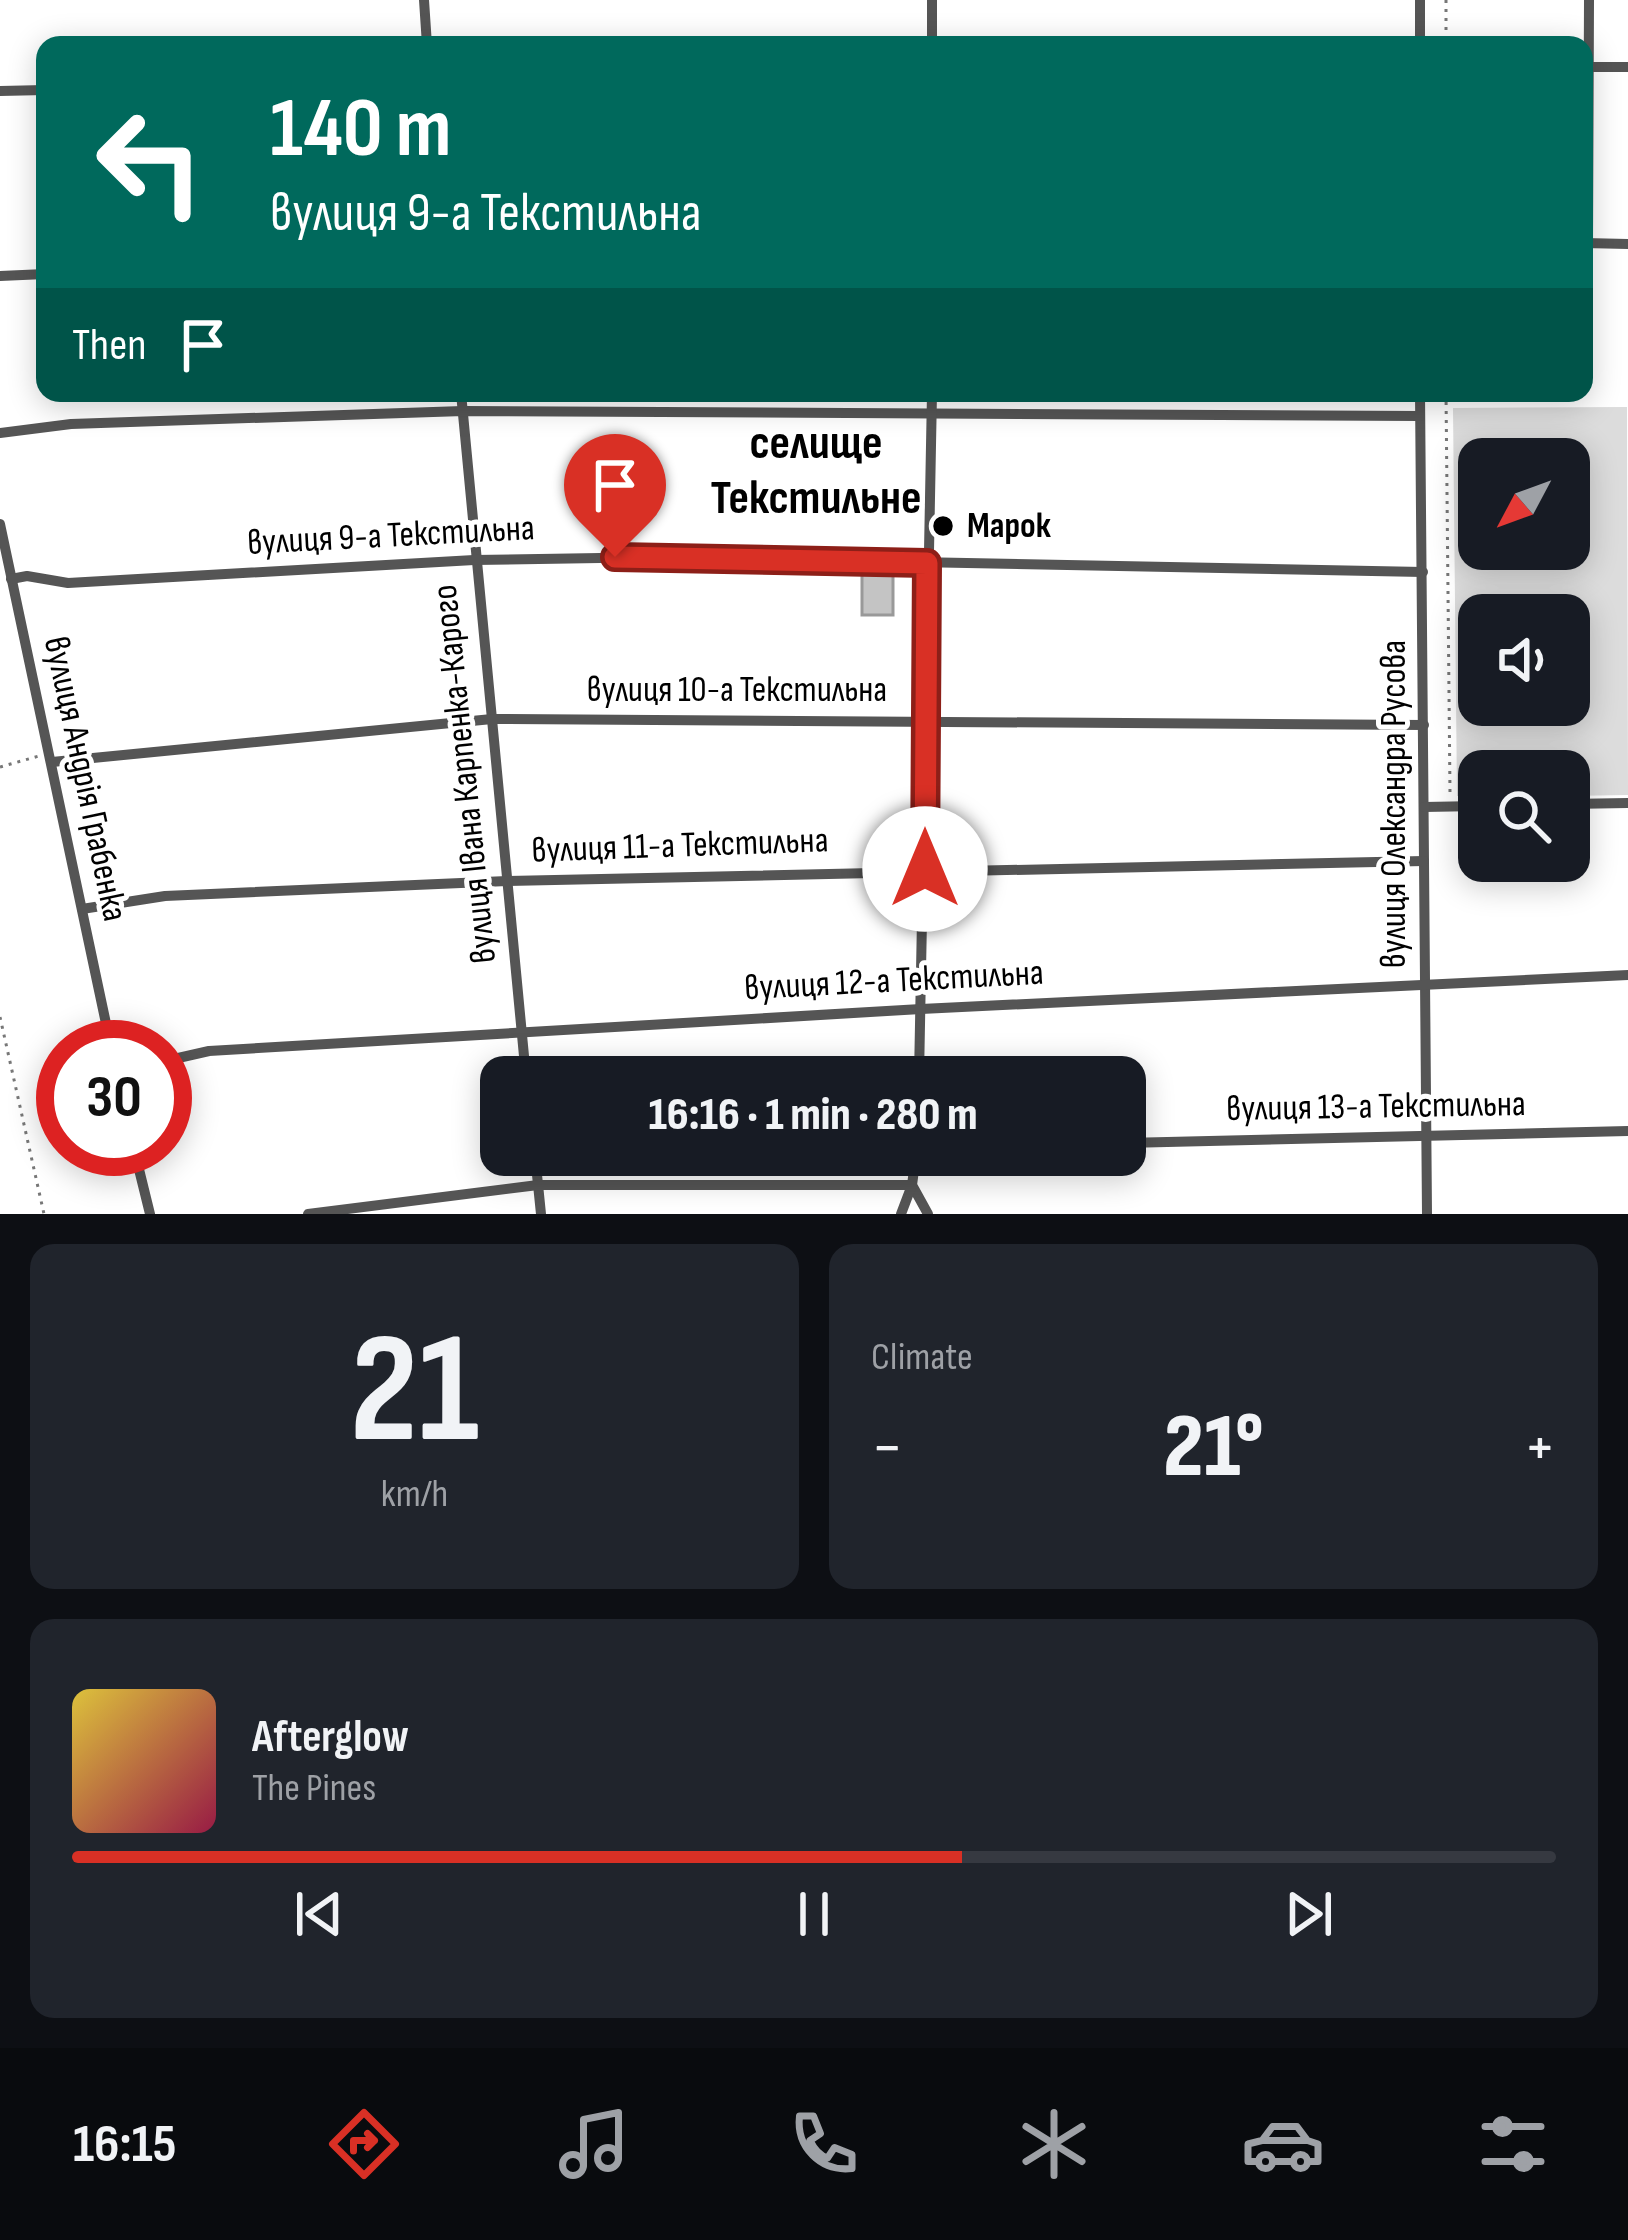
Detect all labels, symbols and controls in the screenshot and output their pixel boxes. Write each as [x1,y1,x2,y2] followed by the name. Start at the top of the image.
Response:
[270,79,451,180] text: 140 m
[72,84,228,240] icon: left
[270,181,702,246] text: вулиця 9-а Текстильна
[170,312,236,378] icon: arrive
[72,318,146,373] text: Then
[710,415,922,527] district label: селище Текстильне
[564,434,666,557] pin
[1458,438,1590,570] north arrow
[1458,438,1590,882] map controls
[582,452,648,518] icon: arrive
[967,505,1052,548] place label: Марок
[246,507,536,565] street label: вулиця 9-а Текстильна
[930,513,956,539] marker: Марок
[424,583,506,965] street label: вулиця Івана Карпенка-Карого
[1458,594,1590,726] button: sound
[34,633,136,925] street label: вулиця Андрія Грабенка
[1373,640,1416,968] street label: вулиця Олександра Русова
[587,669,887,712] street label: вулиця 10-а Текстильна
[1458,750,1590,882] button: search
[862,806,988,932] position arrow
[531,819,829,873] street label: вулиця 11-а Текстильна
[743,952,1045,1010] street label: вулиця 12-а Текстильна
[36,1020,192,1176] speed limit sign: 30
[1226,1083,1526,1131] street label: вулиця 13-а Текстильна
[648,1088,978,1143] text: 16:16 · 1 min · 280 m
[350,1299,479,1486] text: 21
[871,1334,973,1381] text: Climate
[1163,1394,1264,1502] text: 21°
[871,1409,903,1488] text: −
[1524,1409,1556,1488] text: +
[381,1471,448,1518] text: km/h
[252,1710,409,1765] text: Afterglow
[252,1765,376,1812] text: The Pines
[286,1881,352,1947] icon: previous
[781,1881,847,1947] icon: pause
[1276,1881,1342,1947] icon: next
[322,2102,406,2186] icon: directions
[552,2102,636,2186] icon: music
[782,2102,866,2186] icon: phone
[1012,2102,1096,2186] icon: climate
[1241,2102,1325,2186] icon: car
[1471,2102,1555,2186] icon: filters
[73,2112,177,2177] text: 16:15

